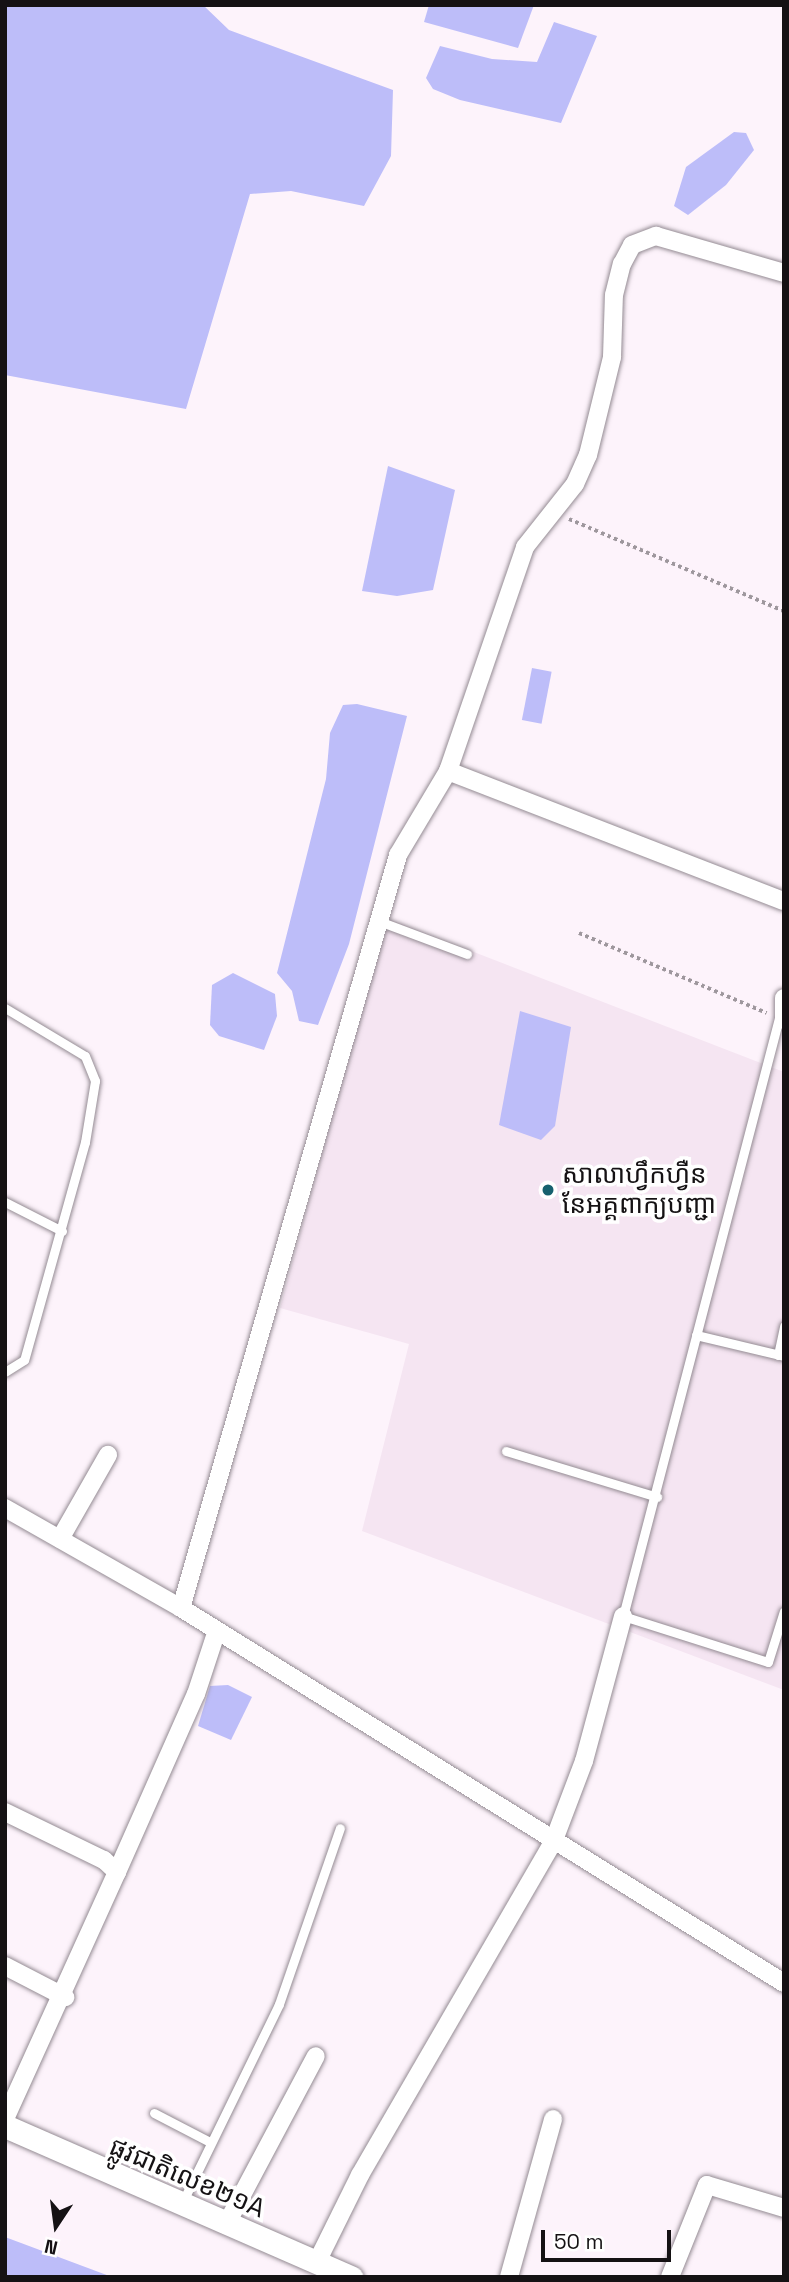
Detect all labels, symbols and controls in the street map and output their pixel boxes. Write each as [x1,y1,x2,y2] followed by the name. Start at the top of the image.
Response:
[562,1159,716,1220] place label: សាលាហ្វឹកហ្វឺន នែអគ្គពាក្យបញ្ជា
[540,1182,556,1198] marker: សាលាហ្វឹកហ្វឺន នែអគ្គពាក្យបញ្ជា
[104,2131,270,2225] street label: ផ្លូវជាតិលេខ២១A
[21,2191,91,2261] north arrow
[544,2216,674,2260] scale bar
[554,2228,604,2255] text: 50 m
[42,2233,60,2261] text: N

